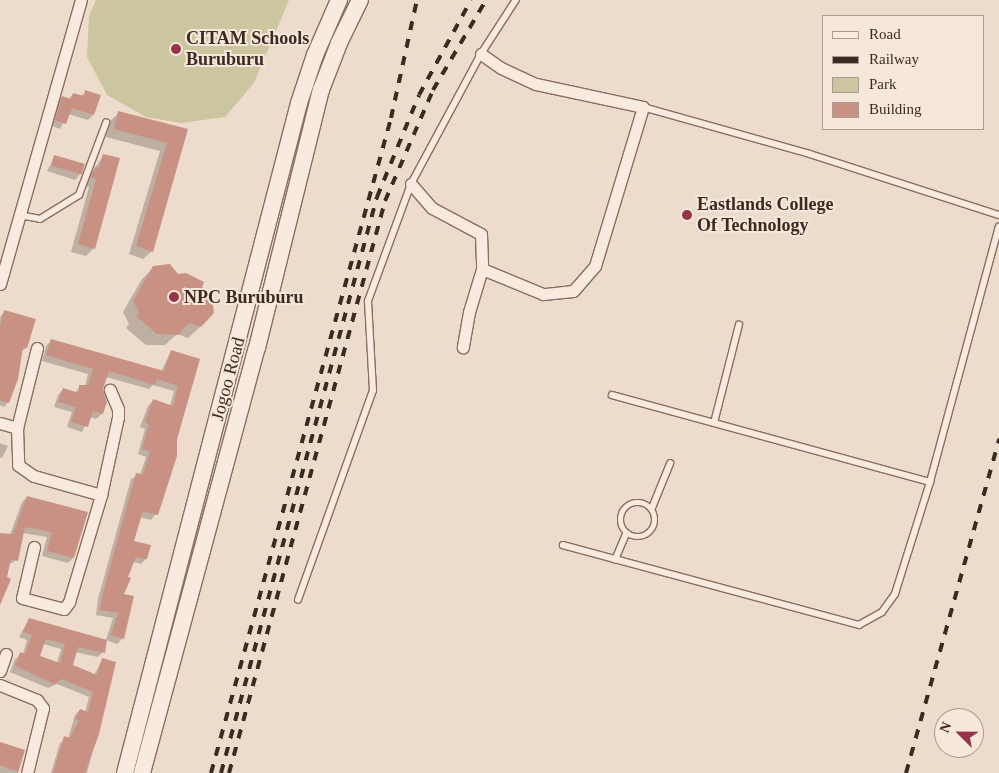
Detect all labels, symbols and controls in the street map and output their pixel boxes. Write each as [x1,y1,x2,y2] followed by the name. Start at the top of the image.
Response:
[822,15,984,130] legend
[869,26,901,42] text: Road
[186,28,309,70] place label: CITAM Schools Buruburu
[170,43,182,55] marker: CITAM Schools Buruburu
[869,51,919,67] text: Railway
[869,76,897,92] text: Park
[869,101,922,117] text: Building
[697,194,834,236] place label: Eastlands College Of Technology
[681,209,693,221] marker: Eastlands College Of Technology
[184,286,304,308] place label: NPC Buruburu
[168,291,180,303] marker: NPC Buruburu
[207,335,249,423] street label: Jogoo Road
[934,708,984,758] north arrow
[937,720,955,735] text: N

